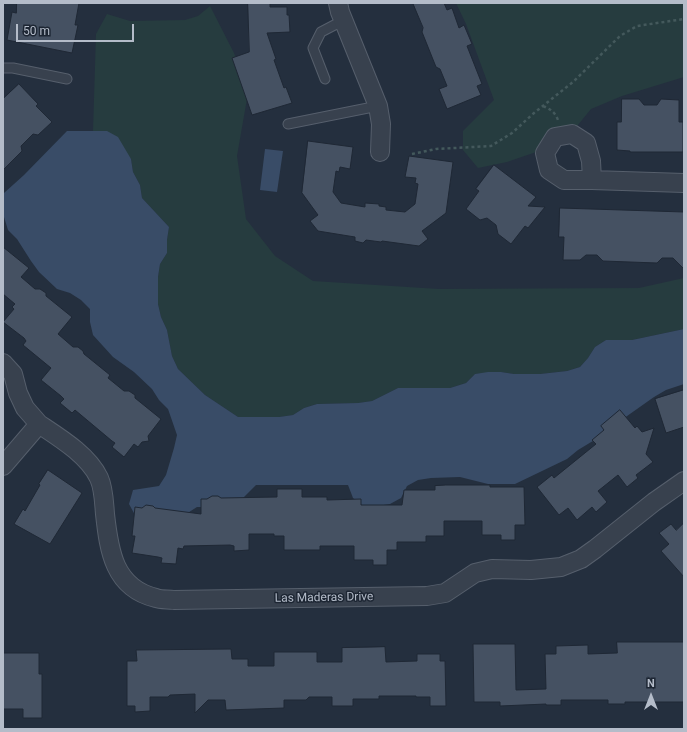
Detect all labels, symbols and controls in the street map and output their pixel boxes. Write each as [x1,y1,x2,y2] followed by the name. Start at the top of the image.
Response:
[18,16,136,42] scale bar
[23,24,50,38] text: 50 m
[274,590,374,606] street label: Las Maderas Drive
[631,676,671,716] north arrow
[647,677,655,690] text: N

